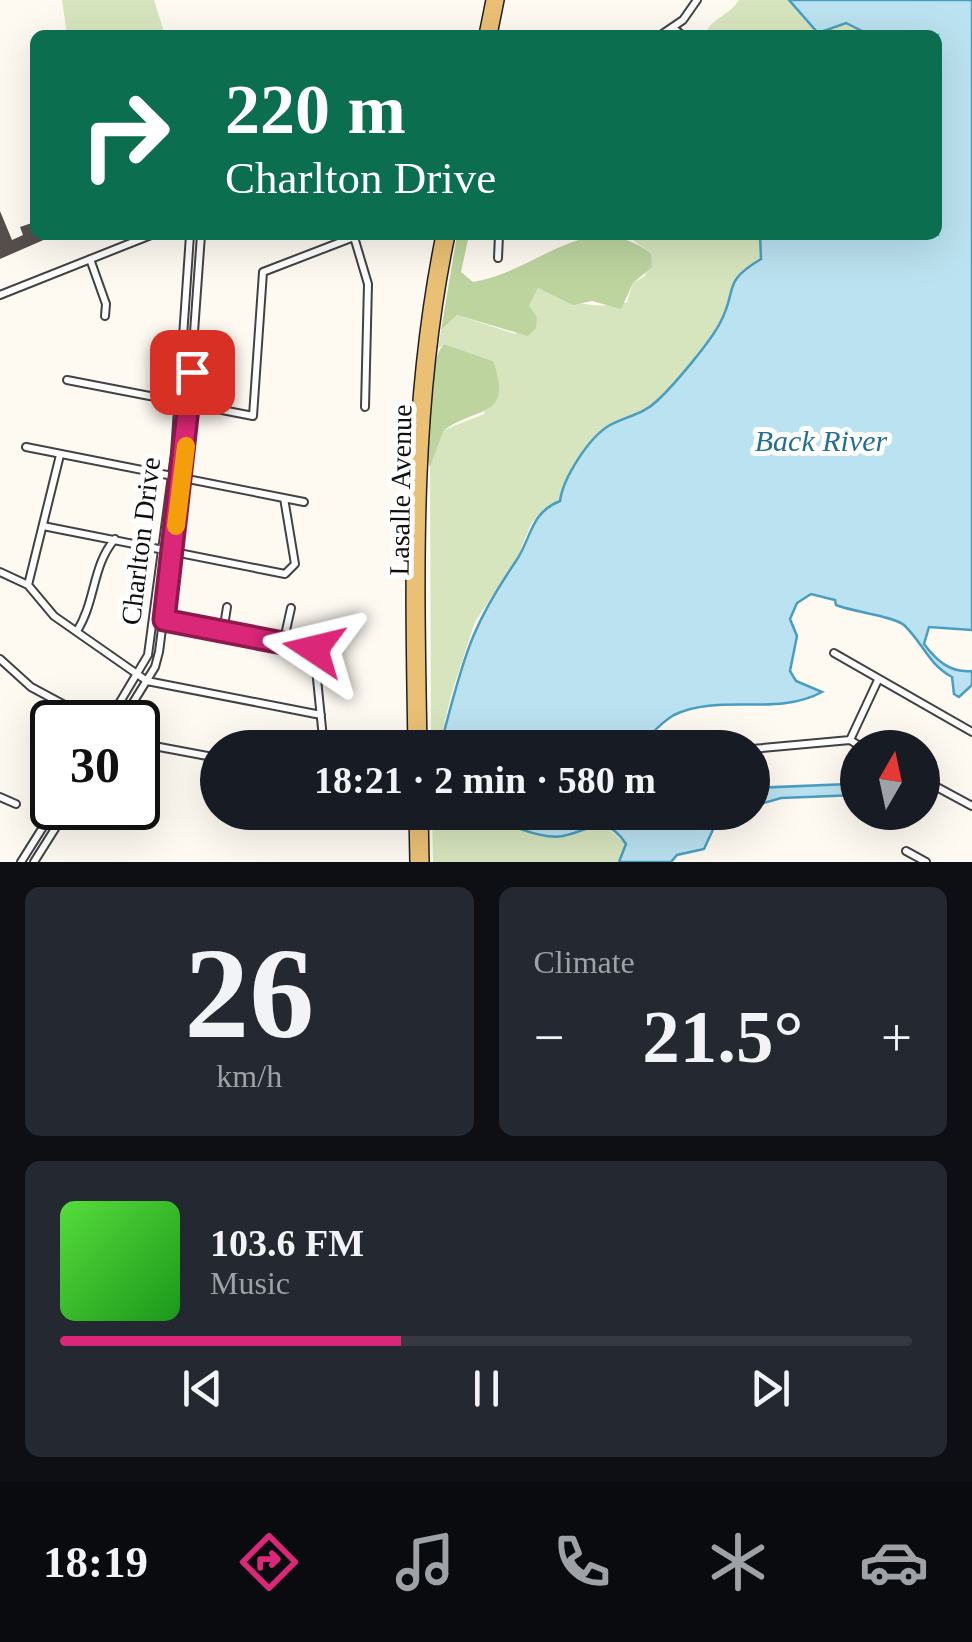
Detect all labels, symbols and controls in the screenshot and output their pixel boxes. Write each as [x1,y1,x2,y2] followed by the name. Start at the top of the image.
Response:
[60,70,190,200] icon: right
[225,71,406,148] text: 220 m
[225,153,496,203] text: Charlton Drive
[150,330,235,415] pin
[165,345,220,400] icon: arrive
[384,404,417,576] street label: Lasalle Avenue
[755,424,888,457] water label: Back River
[115,455,166,627] street label: Charlton Drive
[262,597,366,701] position arrow
[30,700,160,830] speed limit sign: 30
[840,730,940,830] north arrow
[840,730,940,830] map controls
[314,759,656,801] text: 18:21 · 2 min · 580 m
[184,921,314,1065] text: 26
[534,944,635,980] text: Climate
[642,995,803,1078] text: 21.5°
[534,1007,565,1068] text: −
[881,1007,912,1068] text: +
[216,1058,282,1094] text: km/h
[210,1222,364,1264] text: 103.6 FM
[210,1265,290,1301] text: Music
[175,1361,230,1416] icon: previous
[459,1361,514,1416] icon: pause
[743,1361,798,1416] icon: next
[234,1527,304,1597] icon: directions
[390,1527,460,1597] icon: music
[547,1527,617,1597] icon: phone
[703,1527,773,1597] icon: climate
[859,1527,929,1597] icon: car
[43,1537,148,1587] text: 18:19

